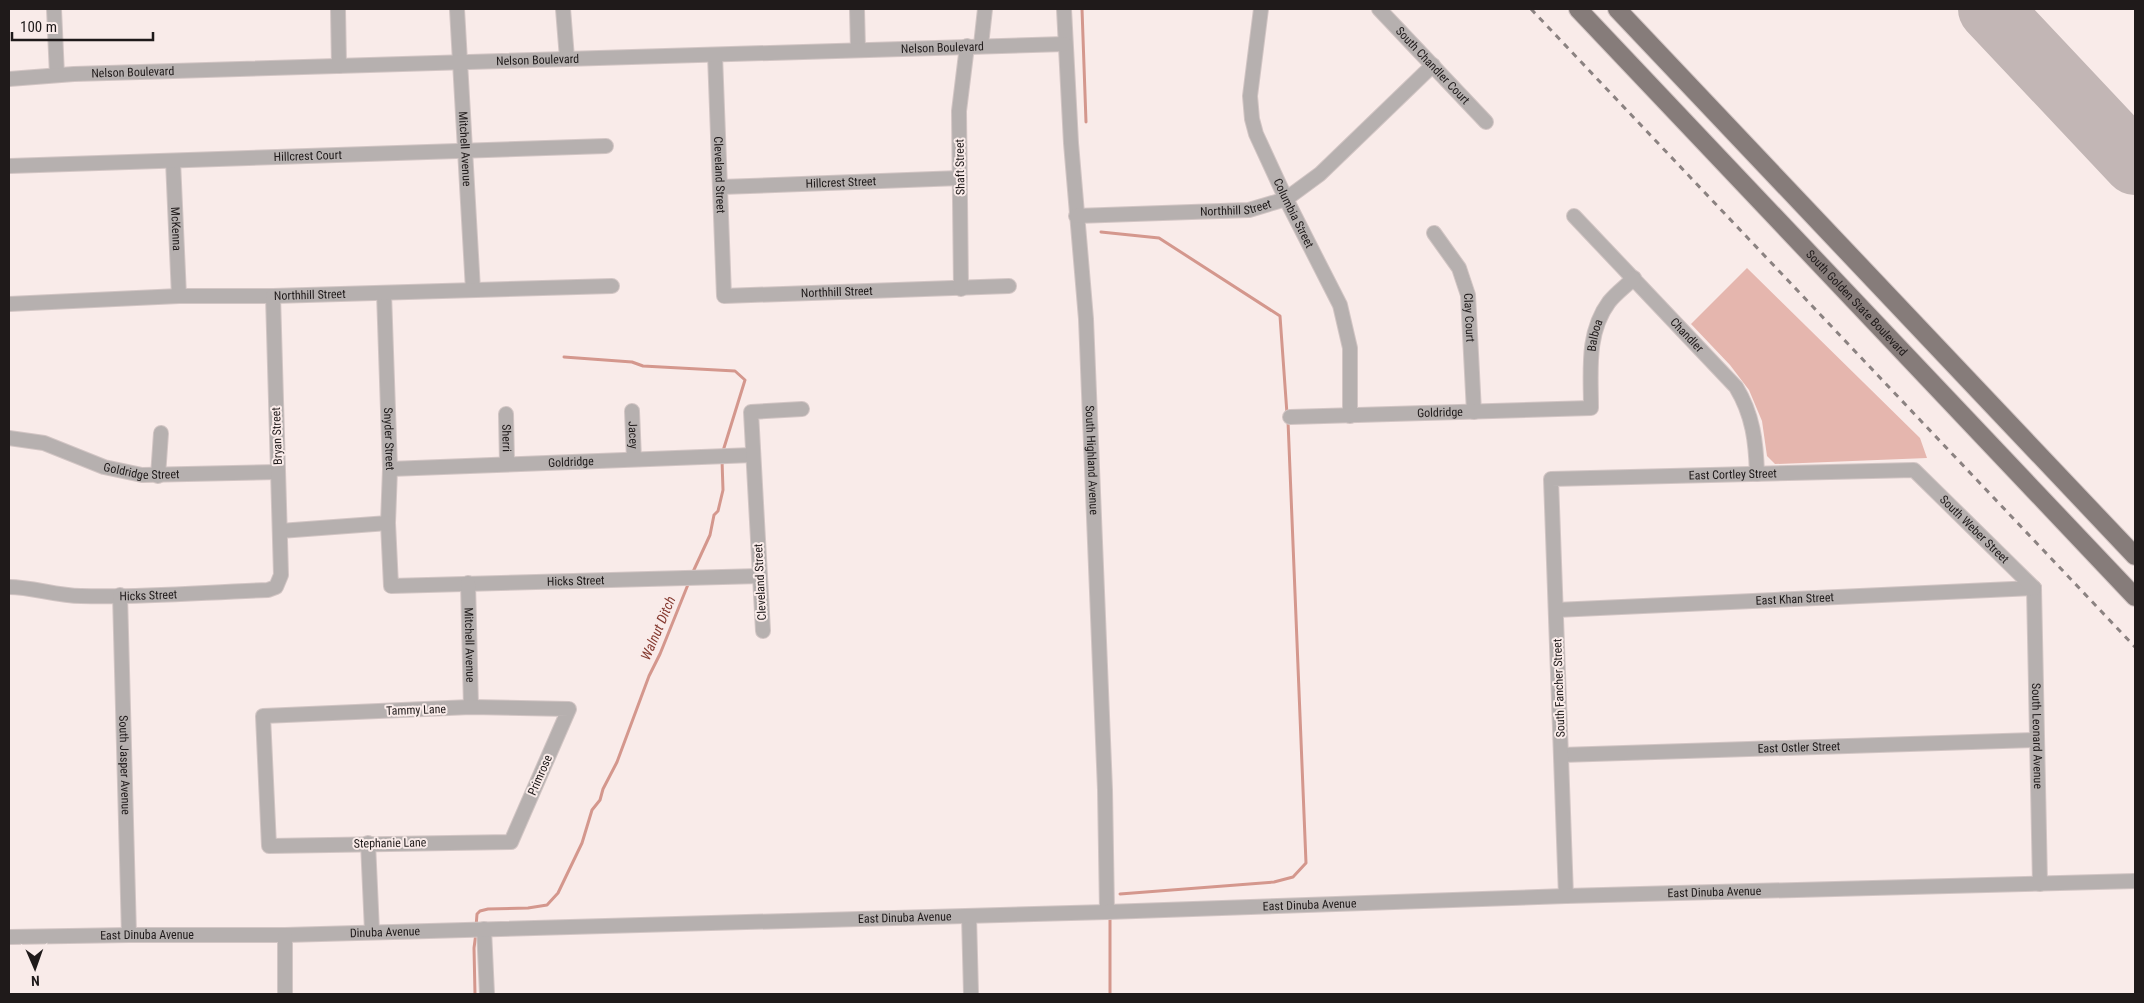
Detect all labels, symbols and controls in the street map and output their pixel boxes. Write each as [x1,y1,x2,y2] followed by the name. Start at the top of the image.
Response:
[12,10,154,42] scale bar
[20,18,57,36] text: 100 m
[1393,24,1473,108] street label: South Chandler Court
[901,39,984,56] street label: Nelson Boulevard
[496,52,579,68] street label: Nelson Boulevard
[91,64,174,80] street label: Nelson Boulevard
[456,111,474,187] street label: Mitchell Avenue
[711,136,728,214] street label: Cleveland Street
[953,138,967,195] street label: Shaft Street
[273,148,343,164] street label: Hillcrest Court
[805,174,877,191] street label: Hillcrest Street
[1271,176,1317,251] street label: Columbia Street
[1200,197,1273,219] street label: Northhill Street
[168,207,184,251] street label: McKenna
[1803,247,1910,359] street label: South Golden State Boulevard
[801,284,873,300] street label: Northhill Street
[274,287,346,303] street label: Northhill Street
[1461,293,1477,343] street label: Clay Court
[1667,315,1707,355] street label: Chandler
[1585,317,1606,352] street label: Balboa
[1082,405,1101,516] street label: South Highland Avenue
[1417,405,1463,420] street label: Goldridge
[269,406,285,465] street label: Bryan Street
[381,407,397,471] street label: Snyder Street
[625,421,641,449] street label: Jacey
[499,424,514,452] street label: Sherri
[548,454,594,470] street label: Goldridge
[102,460,180,482] street label: Goldridge Street
[1688,466,1777,483] street label: East Cortley Street
[1937,492,2012,567] street label: South Weber Street
[751,543,769,621] street label: Cleveland Street
[547,573,605,589] street label: Hicks Street
[119,587,178,603] street label: Hicks Street
[1755,590,1835,608] street label: East Khan Street
[637,594,679,662] water label: Walnut Ditch
[462,607,477,683] street label: Mitchell Avenue
[1550,638,1568,738] street label: South Fancher Street
[2029,683,2045,789] street label: South Leonard Avenue
[386,702,447,718] street label: Tammy Lane
[116,715,133,815] street label: South Jasper Avenue
[1757,739,1841,756] street label: East Ostler Street
[525,752,555,797] street label: Primrose
[354,835,427,851] street label: Stephanie Lane
[1667,884,1762,900] street label: East Dinuba Avenue
[1262,896,1357,914] street label: East Dinuba Avenue
[858,909,952,926] street label: East Dinuba Avenue
[350,924,421,940] street label: Dinuba Avenue
[100,928,194,942] street label: East Dinuba Avenue
[10,943,60,993] north arrow
[31,973,40,989] text: N

